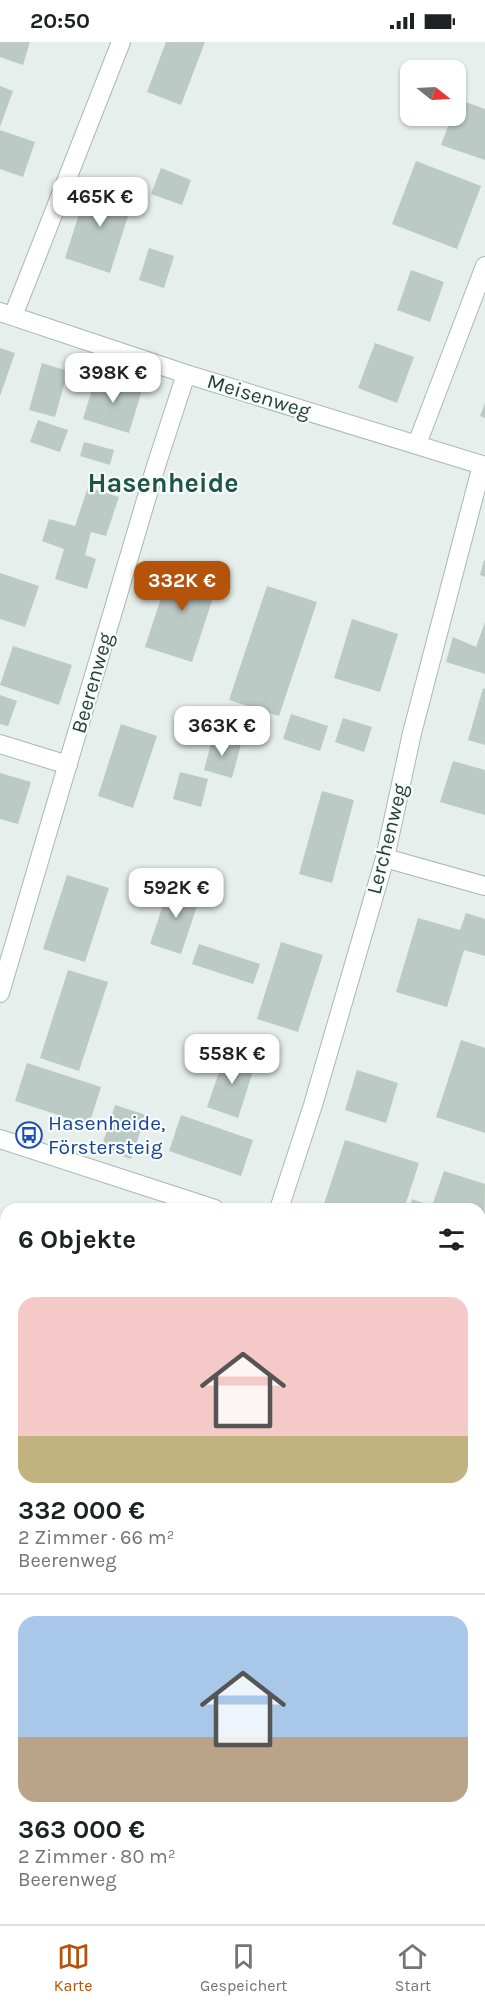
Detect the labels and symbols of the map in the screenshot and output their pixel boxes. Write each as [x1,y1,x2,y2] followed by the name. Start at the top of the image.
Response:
[400,60,466,126] north arrow
[51,177,149,228] pin: 465K €
[64,353,162,404] pin: 398K €
[204,369,314,423] street label: Meisenweg
[87,467,239,499] district label: Hasenheide
[133,561,231,612] pin: 332K €
[66,630,118,736] street label: Beerenweg
[173,706,271,757] pin: 363K €
[362,781,412,897] street label: Lerchenweg
[127,868,225,919] pin: 592K €
[183,1034,281,1085] pin: 558K €
[48,1111,165,1159] place label: Hasenheide, Förstersteig
[14,1120,44,1150] bus stop icon: Hasenheide, Förstersteig

